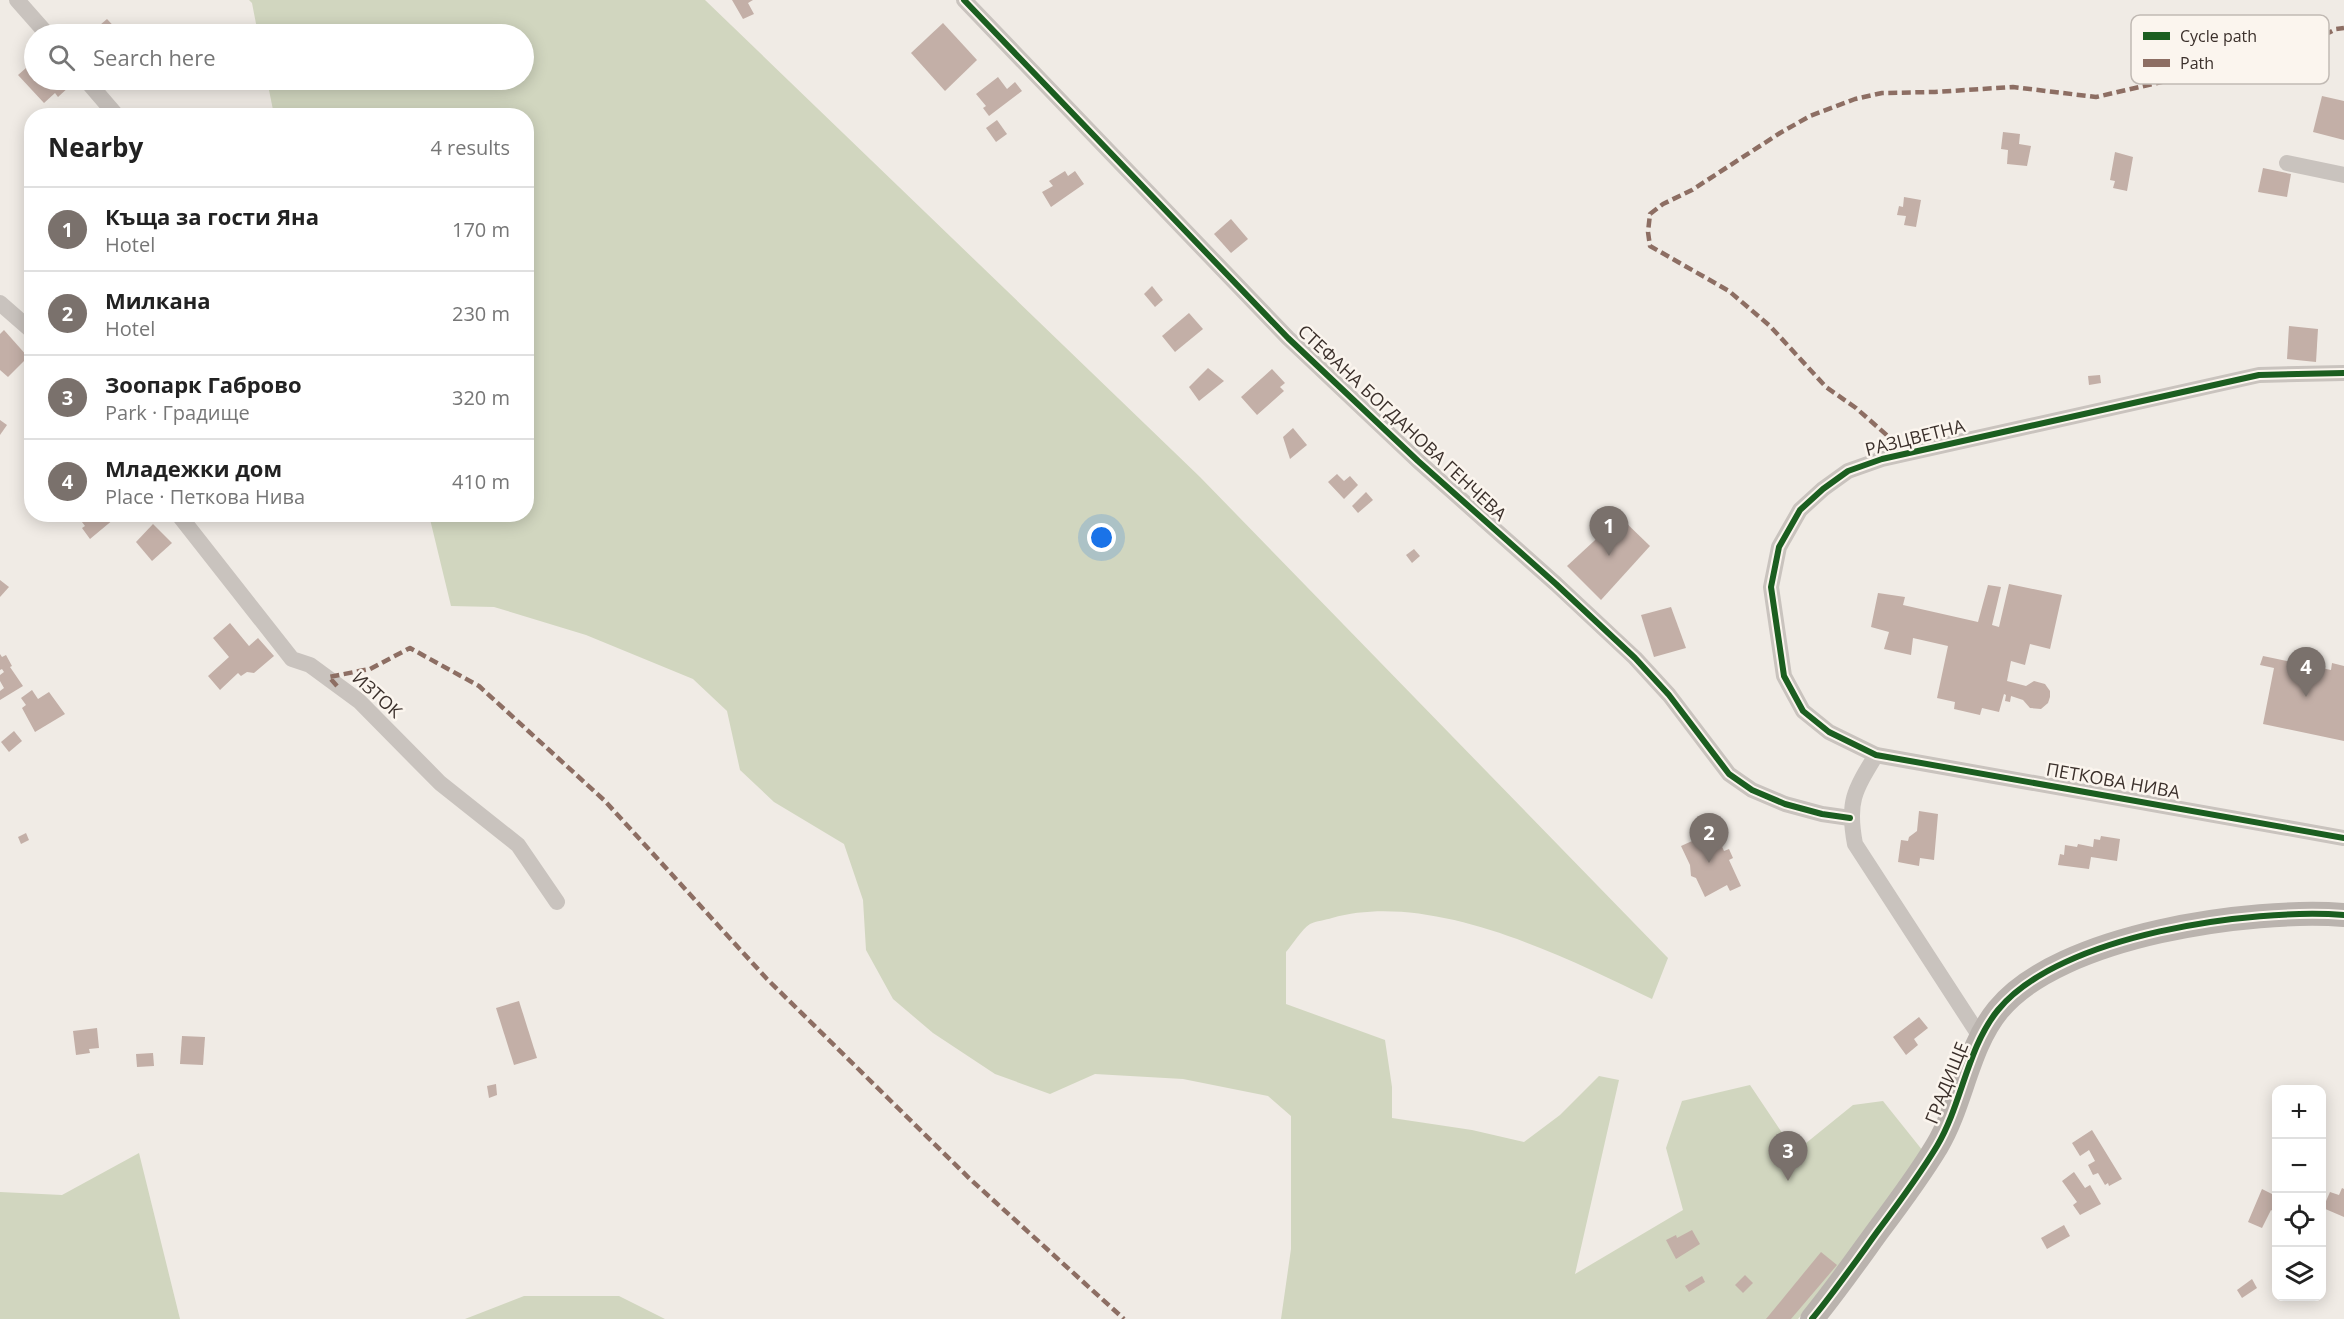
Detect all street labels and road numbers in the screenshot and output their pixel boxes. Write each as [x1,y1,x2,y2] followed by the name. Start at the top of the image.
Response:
[1293,319,1513,526] street label: СТЕФАНА БОГДАНОВА ГЕНЧЕВА
[1862,413,1968,461] street label: РАЗЦВЕТНА
[348,666,408,723] street label: ИЗТОК
[2044,756,2183,804] street label: ПЕТКОВА НИВА
[1919,1038,1973,1127] street label: ГРАДИЩЕ

